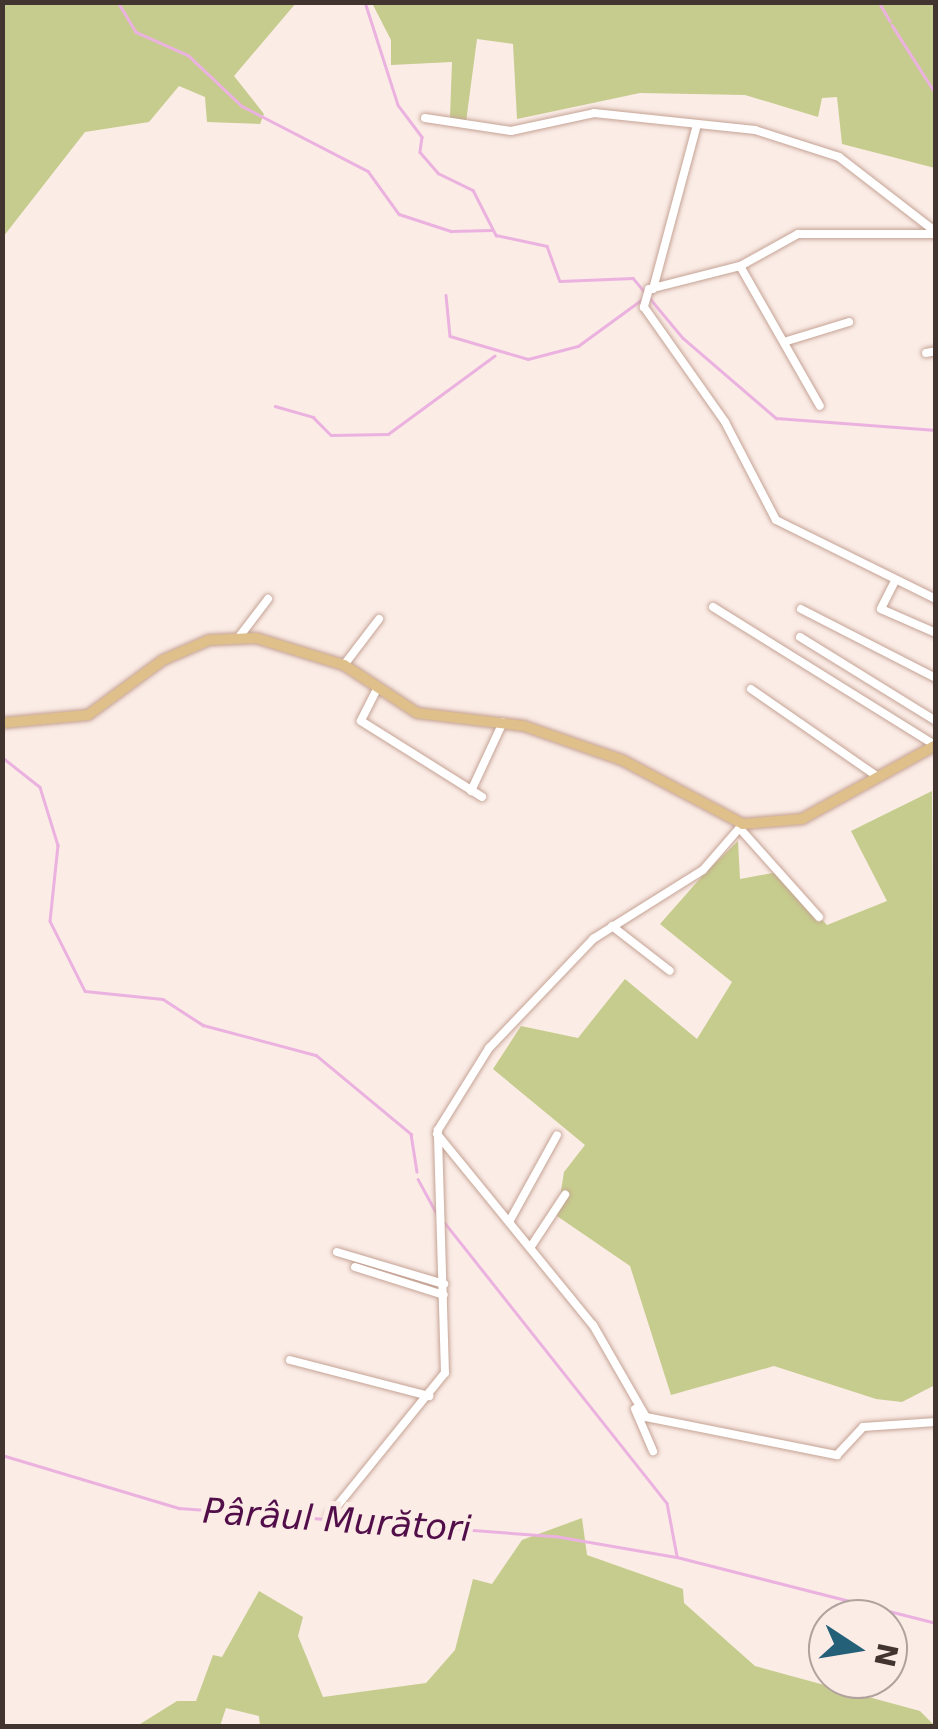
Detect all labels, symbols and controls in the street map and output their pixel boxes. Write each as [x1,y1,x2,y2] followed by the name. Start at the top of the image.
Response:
[201,1490,473,1550] water label: Pârâul Murători
[808,1599,908,1699] north arrow
[867,1640,904,1670] text: N

